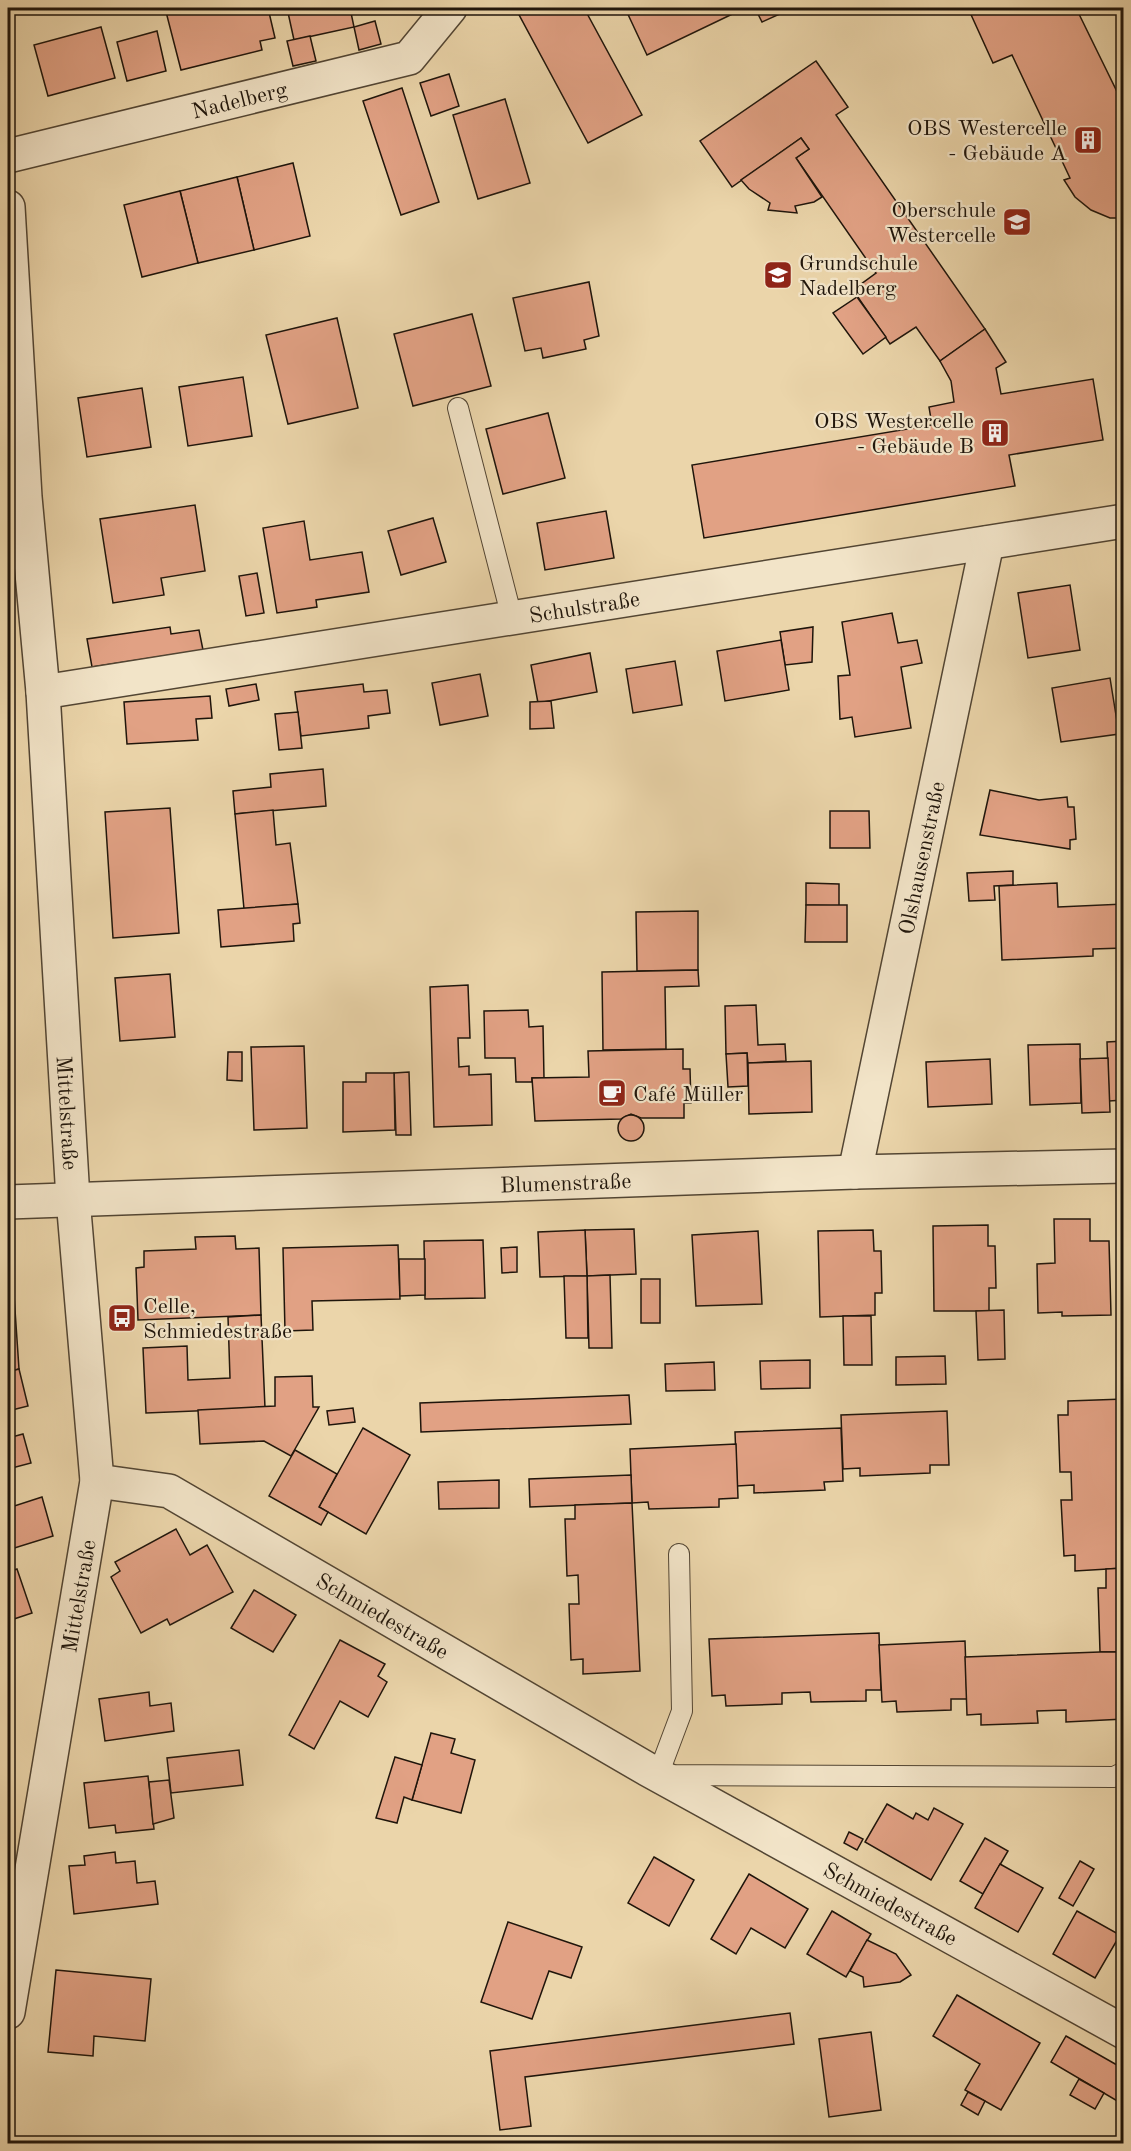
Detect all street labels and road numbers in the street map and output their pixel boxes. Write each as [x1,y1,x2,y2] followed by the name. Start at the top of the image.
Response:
[190,79,290,124] street label: Nadelberg
[528,589,642,628] street label: Schulstraße
[896,780,950,937] street label: Olshausenstraße
[52,1055,80,1171] street label: Mittelstraße
[500,1171,632,1198] street label: Blumenstraße
[59,1538,101,1655] street label: Mittelstraße
[312,1570,452,1664] street label: Schmiedestraße
[819,1859,960,1951] street label: Schmiedestraße

